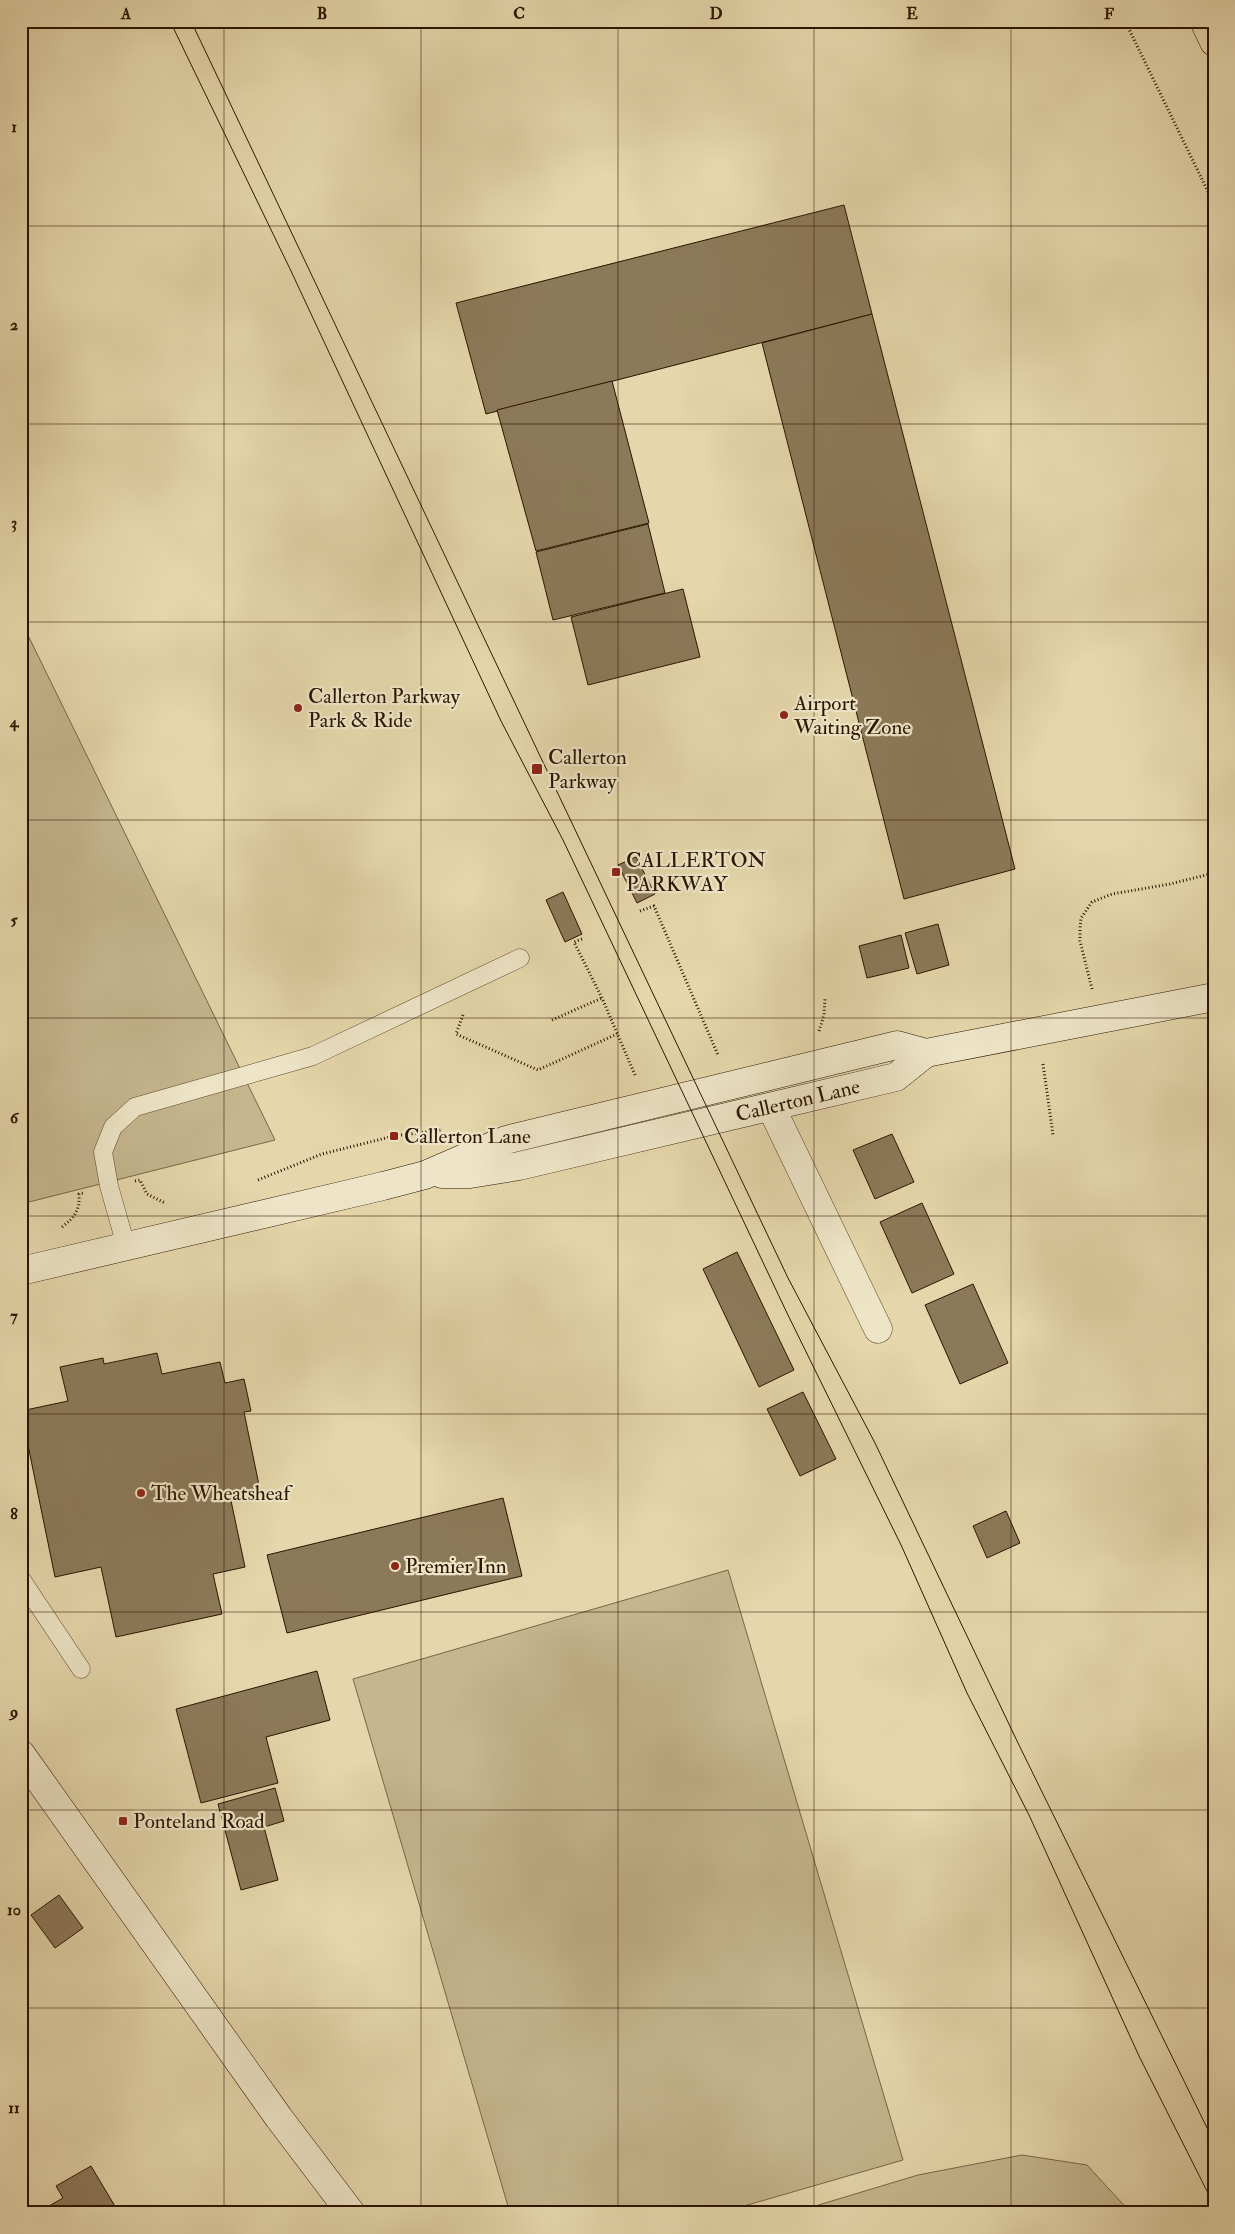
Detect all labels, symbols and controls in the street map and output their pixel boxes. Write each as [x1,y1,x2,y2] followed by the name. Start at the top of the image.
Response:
[120,4,132,24] text: A
[317,4,327,24] text: B
[513,4,525,24] text: C
[709,4,723,24] text: D
[906,4,918,24] text: E
[1104,4,1114,24] text: F
[11,117,17,137] text: 1
[10,315,18,335] text: 2
[11,513,17,533] text: 3
[308,683,461,734] place label: Callerton Parkway Park & Ride
[793,690,911,741] place label: Airport Waiting Zone
[292,702,304,714] marker: Callerton Parkway Park & Ride
[778,709,790,721] marker: Airport Waiting Zone
[9,712,20,732] text: 4
[548,744,627,795] place label: Callerton Parkway
[530,762,544,776] marker: Callerton Parkway
[626,847,766,898] place label: CALLERTON PARKWAY
[610,866,622,878] marker: CALLERTON PARKWAY
[10,910,18,930] text: 5
[733,1073,863,1128] street label: Callerton Lane
[10,1108,20,1128] text: 6
[404,1123,531,1150] place label: Callerton Lane
[388,1130,400,1142] marker: Callerton Lane
[10,1306,18,1326] text: 7
[151,1480,293,1507] place label: The Wheatsheaf
[135,1487,147,1499] marker: The Wheatsheaf
[10,1504,18,1524] text: 8
[405,1553,507,1580] place label: Premier Inn
[389,1560,401,1572] marker: Premier Inn
[8,1702,18,1722] text: 9
[133,1808,265,1835] place label: Ponteland Road
[117,1815,129,1827] marker: Ponteland Road
[7,1900,21,1920] text: 10
[8,2098,20,2118] text: 11

